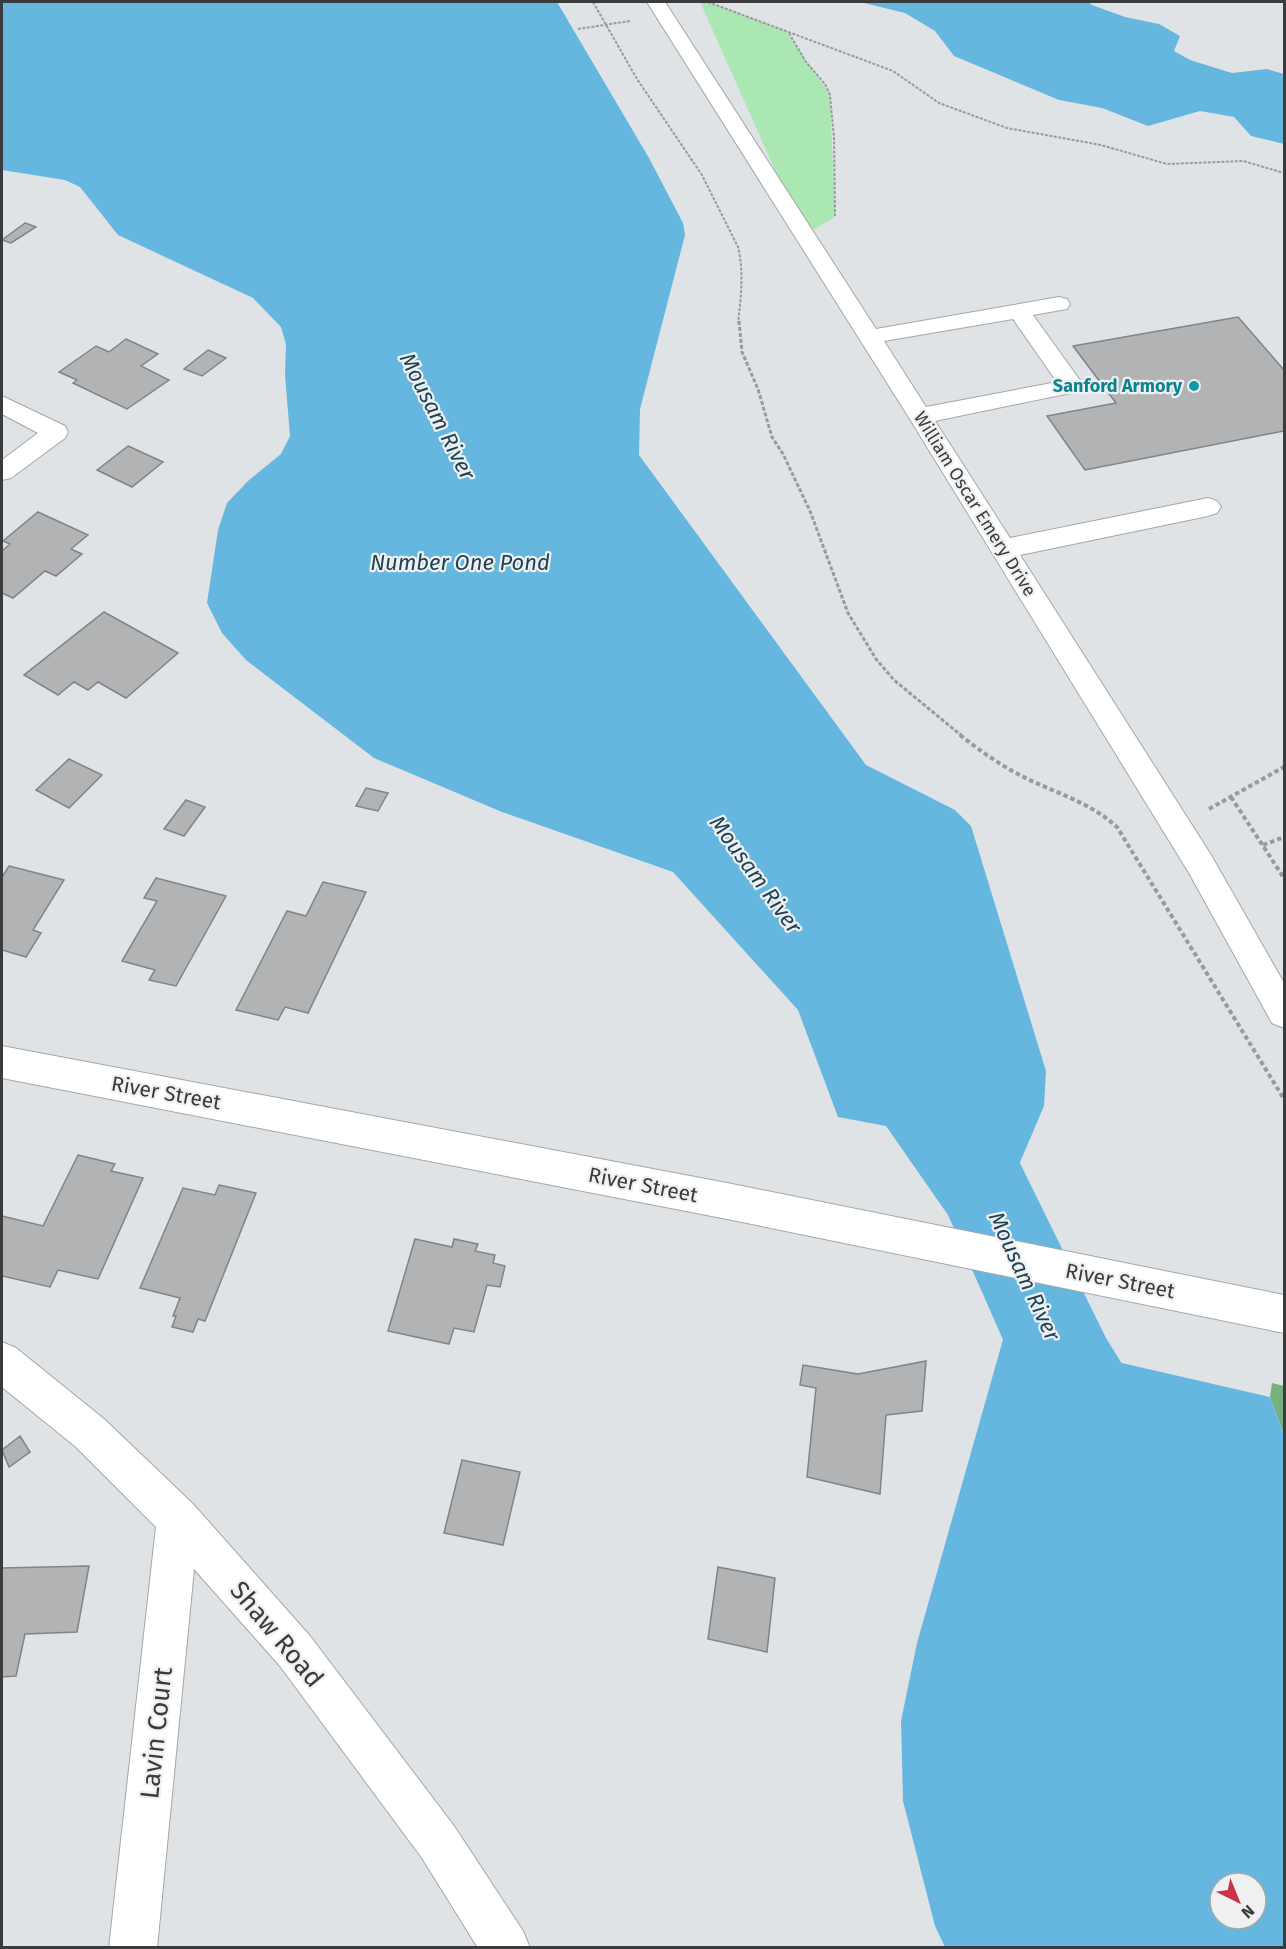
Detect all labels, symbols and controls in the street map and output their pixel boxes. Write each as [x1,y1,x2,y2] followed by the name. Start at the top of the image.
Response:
[394,348,481,485] water label: Mousam River
[1053,375,1183,397] place label: Sanford Armory
[1187,379,1201,393] marker: Sanford Armory
[909,408,1041,600] street label: William Oscar Emery Drive
[370,549,550,576] water label: Number One Pond
[704,810,808,939] water label: Mousam River
[109,1071,223,1116] street label: River Street
[586,1162,700,1208] street label: River Street
[983,1207,1066,1345] water label: Mousam River
[1063,1258,1177,1304] street label: River Street
[223,1575,330,1694] street label: Shaw Road
[134,1665,179,1801] street label: Lavin Court
[1208,1871,1268,1931] north arrow
[1238,1901,1258,1922] text: N

